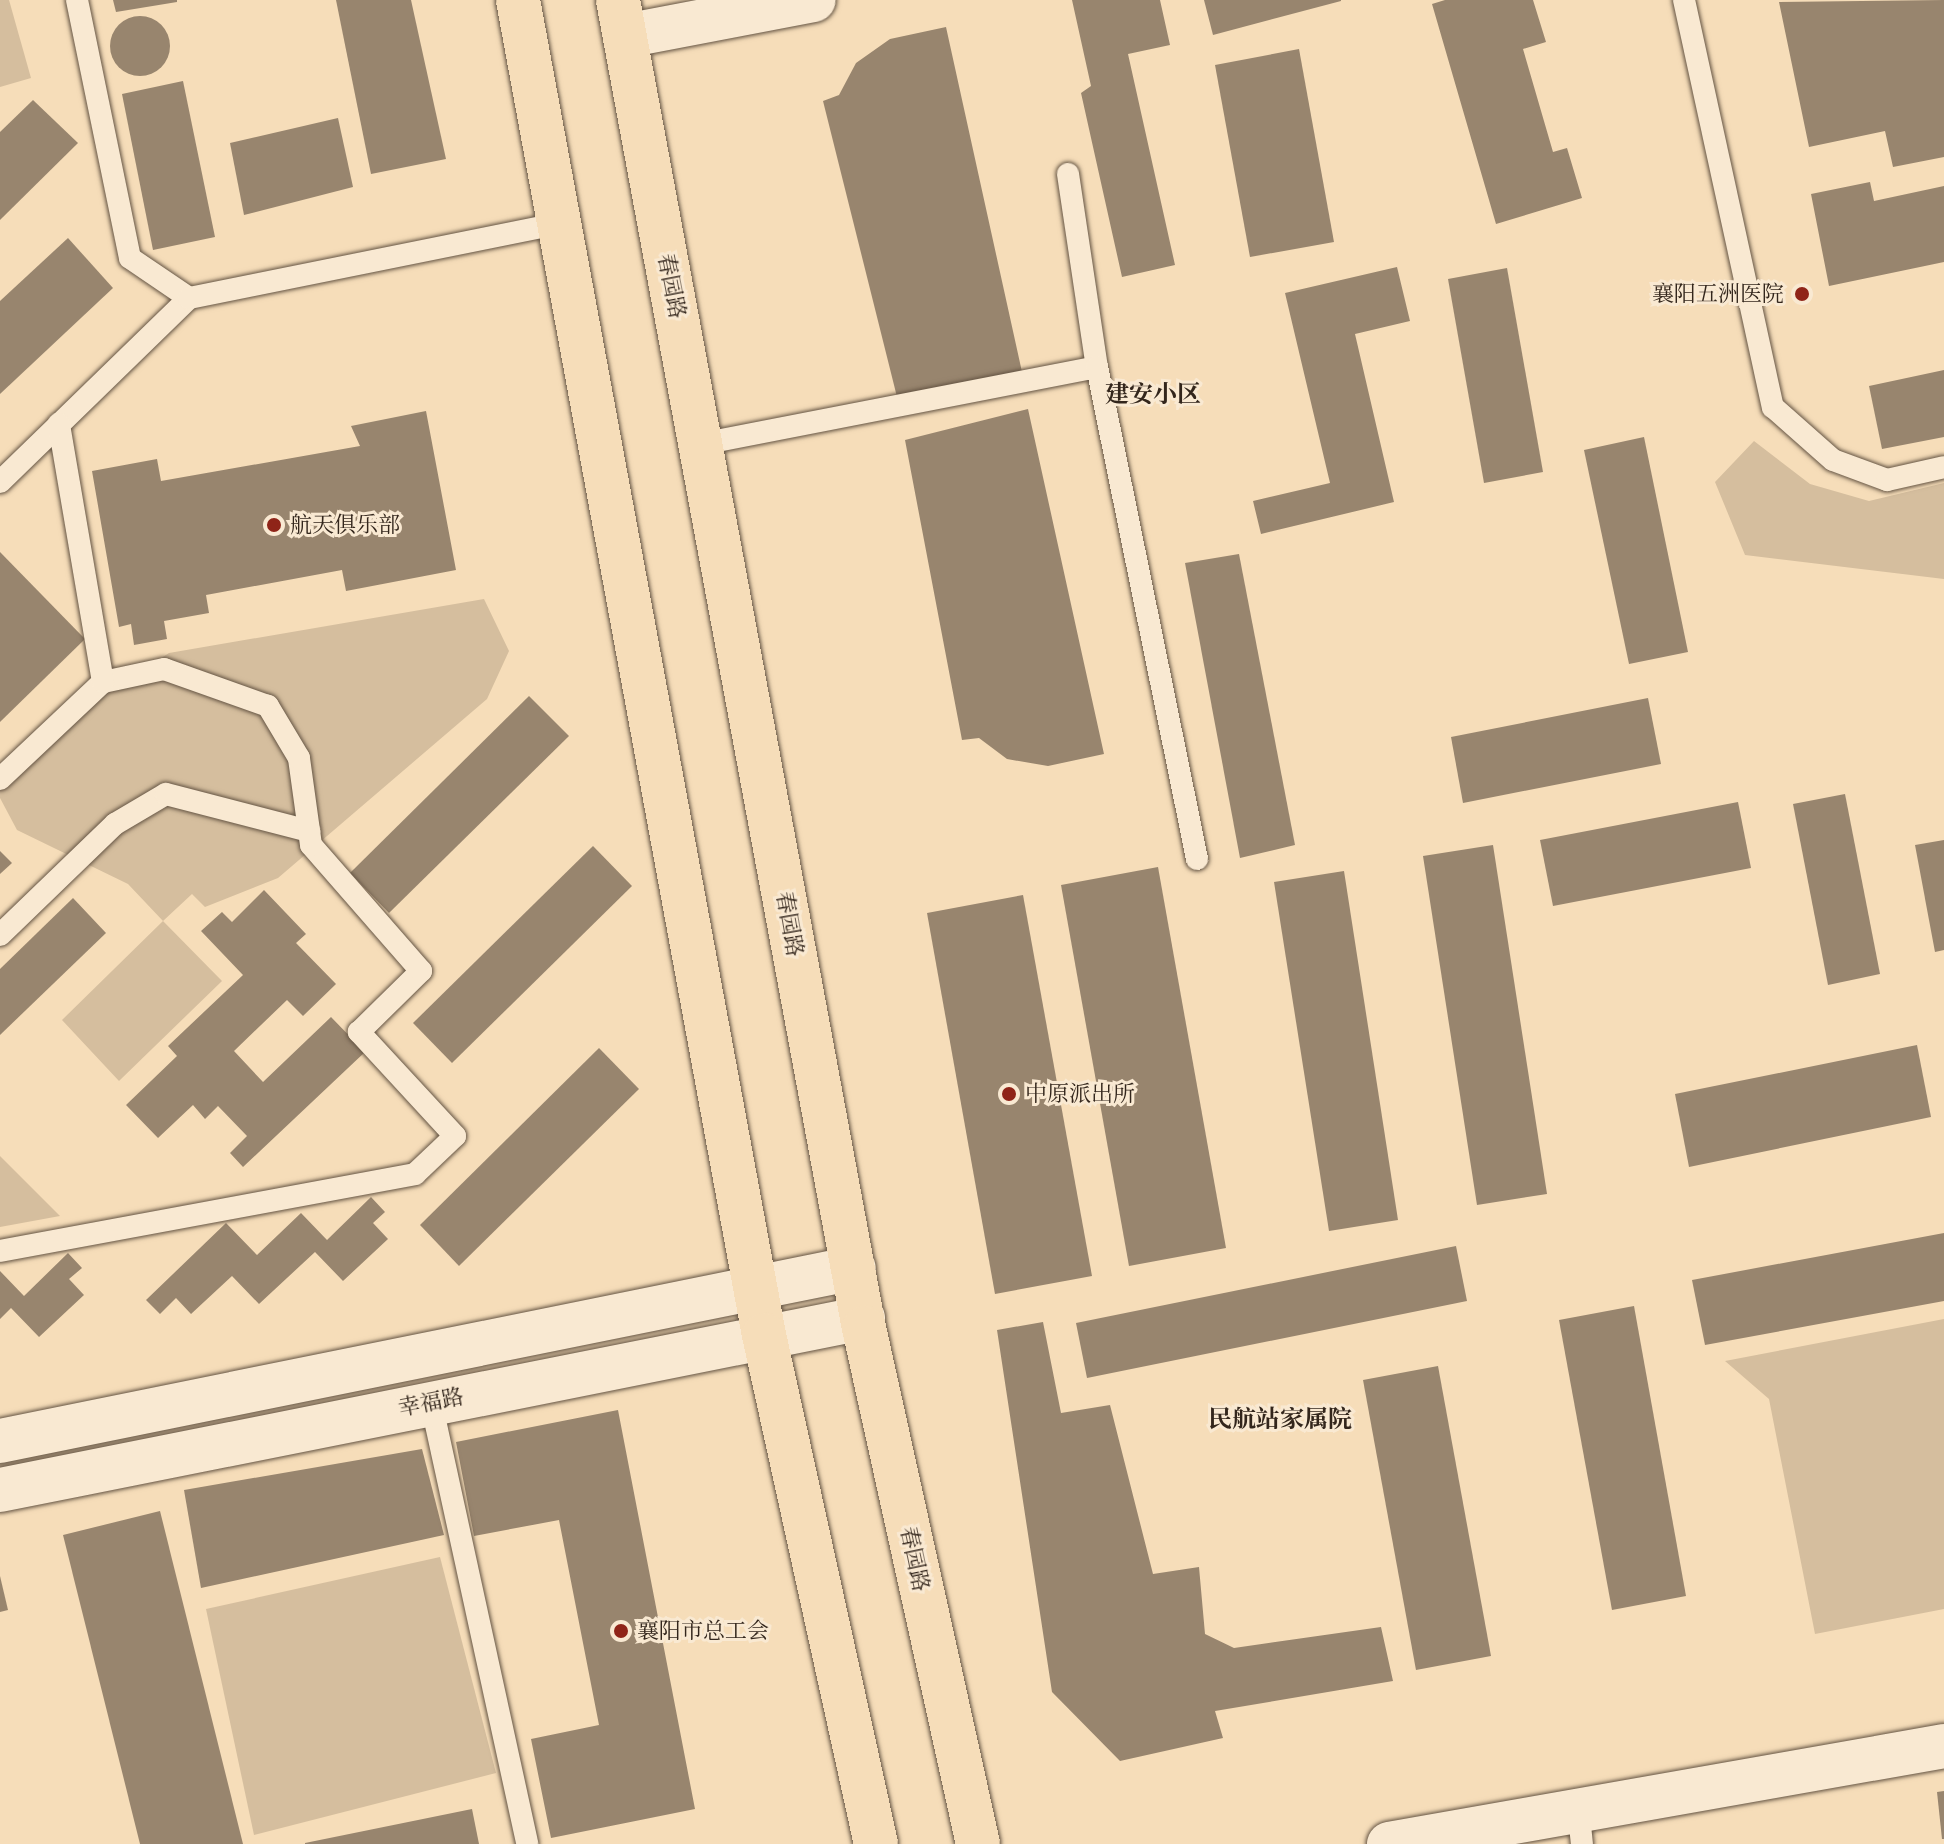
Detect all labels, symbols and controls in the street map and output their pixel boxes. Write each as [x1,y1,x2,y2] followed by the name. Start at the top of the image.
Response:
[653,251,691,321] street label: 春园路
[1652,281,1784,307] place label: 襄阳五洲医院
[1791,283,1813,305] marker: 襄阳五洲医院
[1105,381,1201,409] district label: 建安小区
[290,512,400,538] place label: 航天俱乐部
[265,516,283,534] marker: 航天俱乐部
[771,889,809,959] street label: 春园路
[1025,1081,1135,1107] place label: 中原派出所
[1000,1085,1018,1103] marker: 中原派出所
[396,1383,466,1421] street label: 幸福路
[1208,1406,1352,1434] district label: 民航站家属院
[895,1524,935,1594] street label: 春园路
[637,1618,769,1644] place label: 襄阳市总工会
[612,1622,630,1640] marker: 襄阳市总工会

